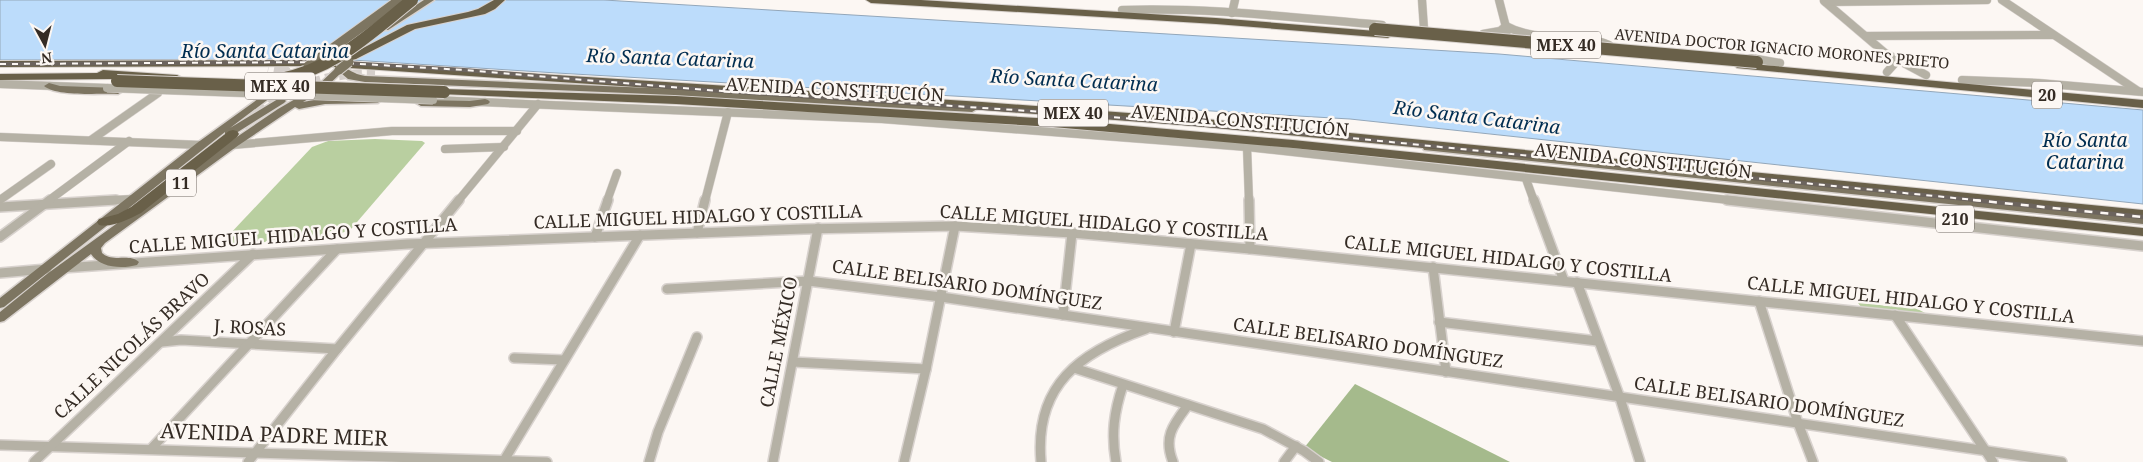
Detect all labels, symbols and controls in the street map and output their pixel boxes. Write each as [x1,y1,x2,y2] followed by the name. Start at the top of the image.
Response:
[20,20,70,70] north arrow
[1614,23,1950,73] street label: AVENIDA DOCTOR IGNACIO MORONES PRIETO
[1531,32,1601,58] road number: MEX 40
[180,38,349,64] water label: Río Santa Catarina
[585,42,754,74] water label: Río Santa Catarina
[40,48,53,69] text: N
[989,63,1158,97] water label: Río Santa Catarina
[725,71,945,107] street label: AVENIDA CONSTITUCIÓN
[245,72,315,100] road number: MEX 40
[2032,82,2062,108] road number: 20
[1391,94,1562,140] water label: Río Santa Catarina
[1130,99,1350,142] street label: AVENIDA CONSTITUCIÓN
[1038,100,1108,126] road number: MEX 40
[2042,127,2127,175] water label: Río Santa Catarina
[1533,137,1753,183] street label: AVENIDA CONSTITUCIÓN
[166,170,196,197] road number: 11
[533,198,863,234] street label: CALLE MIGUEL HIDALGO Y COSTILLA
[939,199,1269,245] street label: CALLE MIGUEL HIDALGO Y COSTILLA
[1936,205,1974,232] road number: 210
[128,212,458,258] street label: CALLE MIGUEL HIDALGO Y COSTILLA
[1343,229,1673,287] street label: CALLE MIGUEL HIDALGO Y COSTILLA
[830,253,1104,315] street label: CALLE BELISARIO DOMÍNGUEZ
[48,267,215,424] street label: CALLE NICOLÁS BRAVO
[1746,270,2076,328] street label: CALLE MIGUEL HIDALGO Y COSTILLA
[754,274,802,409] street label: CALLE MÉXICO
[1231,311,1505,373] street label: CALLE BELISARIO DOMÍNGUEZ
[212,313,287,341] street label: J. ROSAS
[1632,370,1906,432] street label: CALLE BELISARIO DOMÍNGUEZ
[160,416,388,452] street label: AVENIDA PADRE MIER

